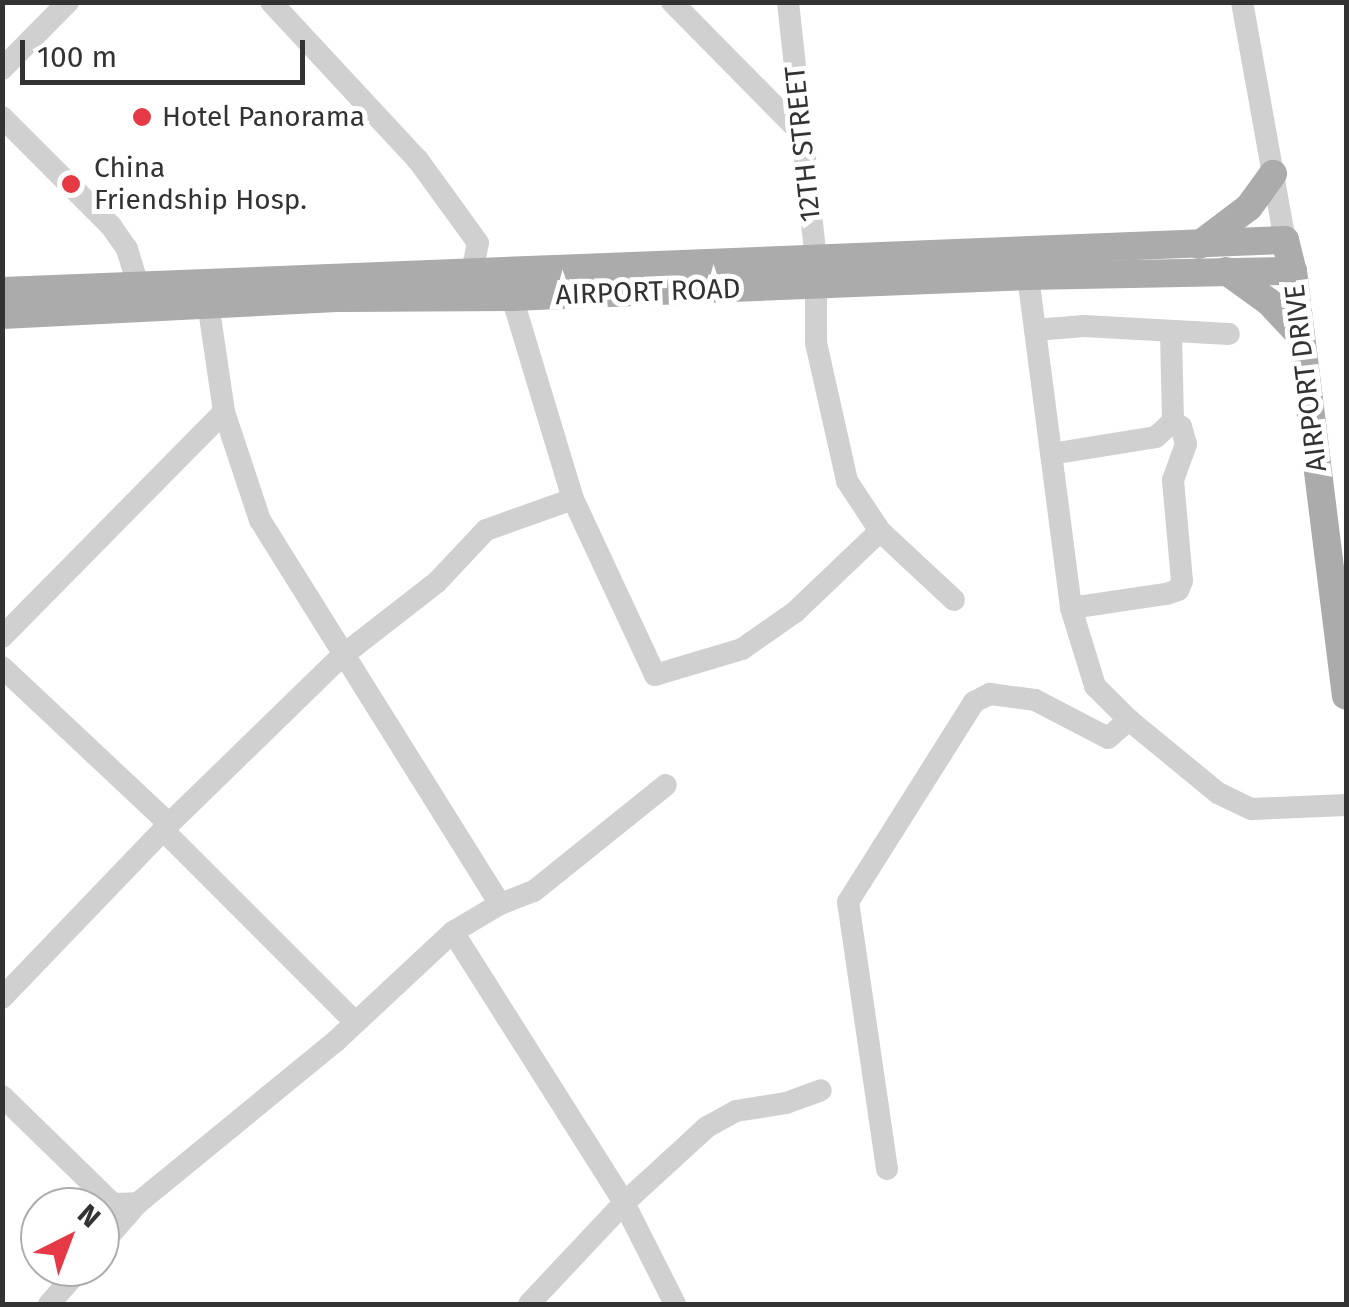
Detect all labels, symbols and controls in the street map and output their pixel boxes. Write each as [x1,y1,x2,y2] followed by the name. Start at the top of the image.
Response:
[25,20,310,82] scale bar
[37,39,117,75] text: 100 m
[778,64,828,224] street label: 12TH STREET
[162,100,365,134] place label: Hotel Panorama
[131,106,153,128] marker: Hotel Panorama
[94,151,307,217] place label: China Friendship Hosp.
[58,171,84,197] marker: China Friendship Hosp.
[555,272,741,312] street label: AIRPORT ROAD
[1278,282,1334,474] street label: AIRPORT DRIVE
[20,1187,120,1287] north arrow
[71,1197,107,1234] text: N

